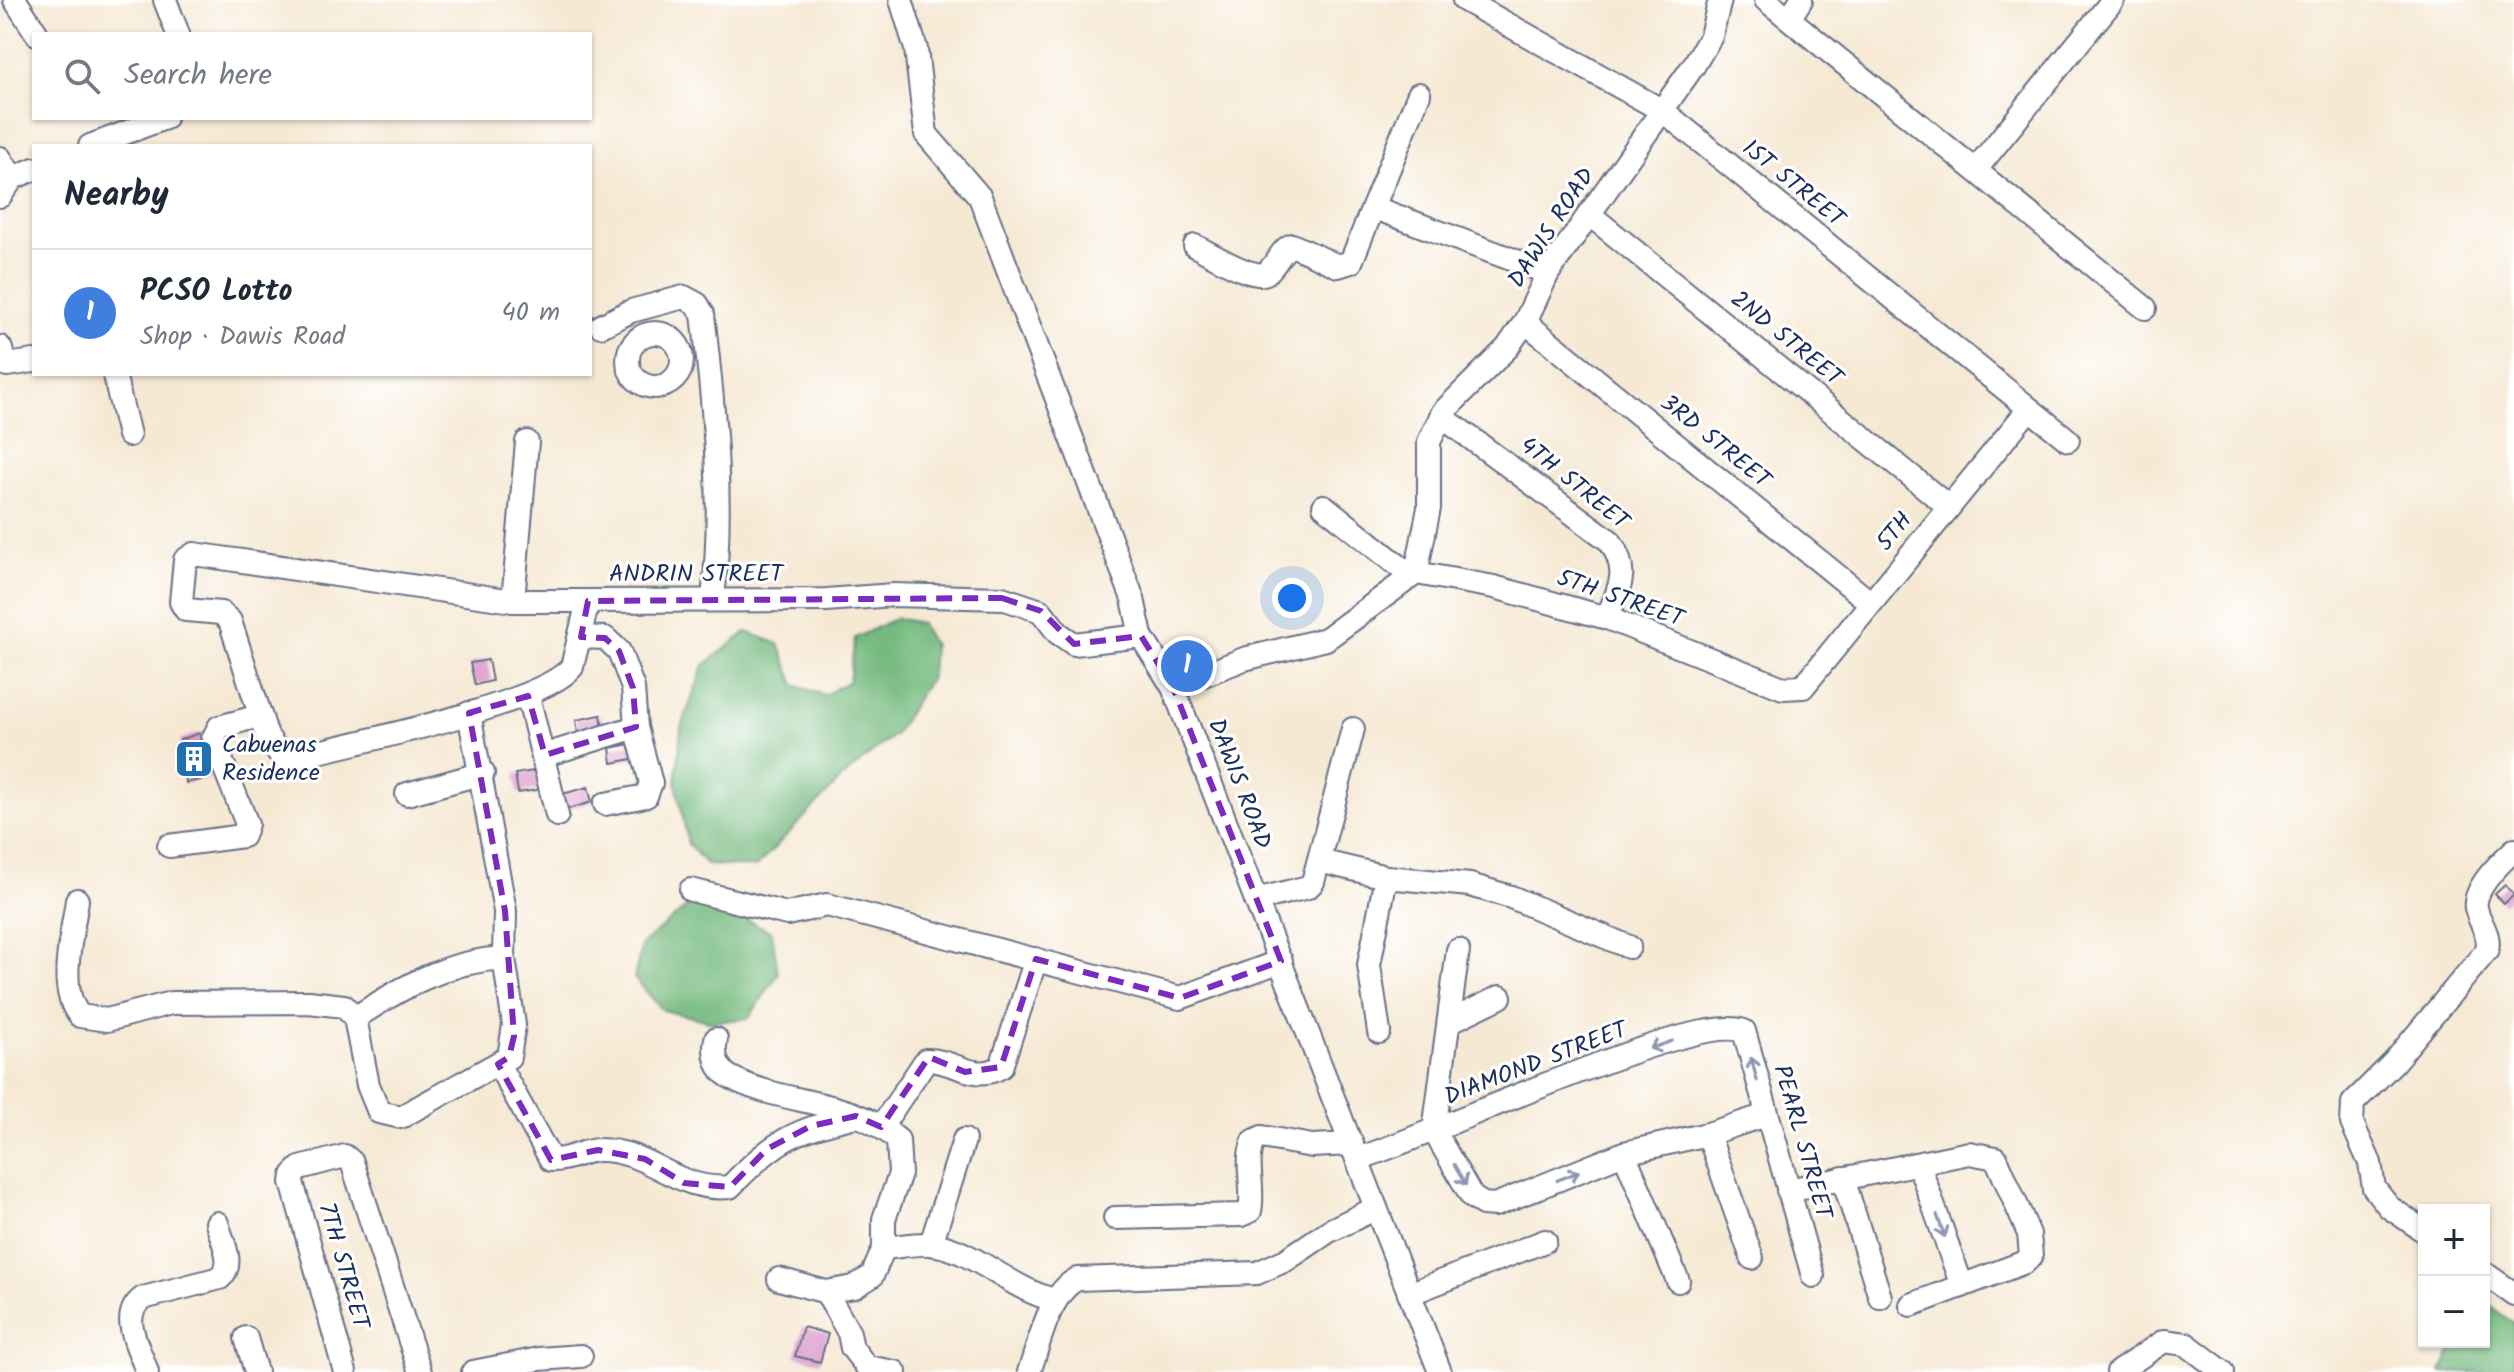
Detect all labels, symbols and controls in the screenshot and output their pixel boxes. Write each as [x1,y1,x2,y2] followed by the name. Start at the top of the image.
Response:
[32,32,592,120] search box
[124,52,272,100] text: Search here
[60,54,104,98] icon: search
[1733,130,1855,239] street label: 1ST STREET
[1498,160,1606,296] street label: DAWIS ROAD
[64,169,169,223] text: Nearby
[140,268,292,316] text: PCSO Lotto
[1721,281,1853,398] street label: 2ND STREET
[86,292,94,334] text: 1
[502,292,560,334] text: 40 m
[140,316,345,358] text: Shop · Dawis Road
[1651,385,1781,500] street label: 3RD STREET
[1510,427,1639,542] street label: 4TH STREET
[1867,503,1923,561] street label: 5TH
[609,555,785,594] street label: ANDRIN STREET
[1551,559,1691,640] street label: 5TH STREET
[1272,578,1312,618] your location
[1161,636,1213,696] pin: 1
[1196,713,1282,855] street label: DAWIS ROAD
[222,726,320,793] place label: Cabuenas Residence
[173,738,215,780] building icon: Cabuenas Residence
[1439,1010,1635,1117] street label: DIAMOND STREET
[1649,1038,1674,1053] one-way arrow
[1746,1057,1761,1083] one-way arrow
[1761,1060,1843,1226] street label: PEARL STREET
[1452,1163,1468,1186] one-way arrow
[1555,1168,1580,1182] one-way arrow
[306,1198,380,1336] street label: 7TH STREET
[2418,1204,2490,1348] map controls
[2418,1204,2490,1276] button: +
[1934,1213,1949,1238] one-way arrow
[2418,1276,2490,1348] button: −

